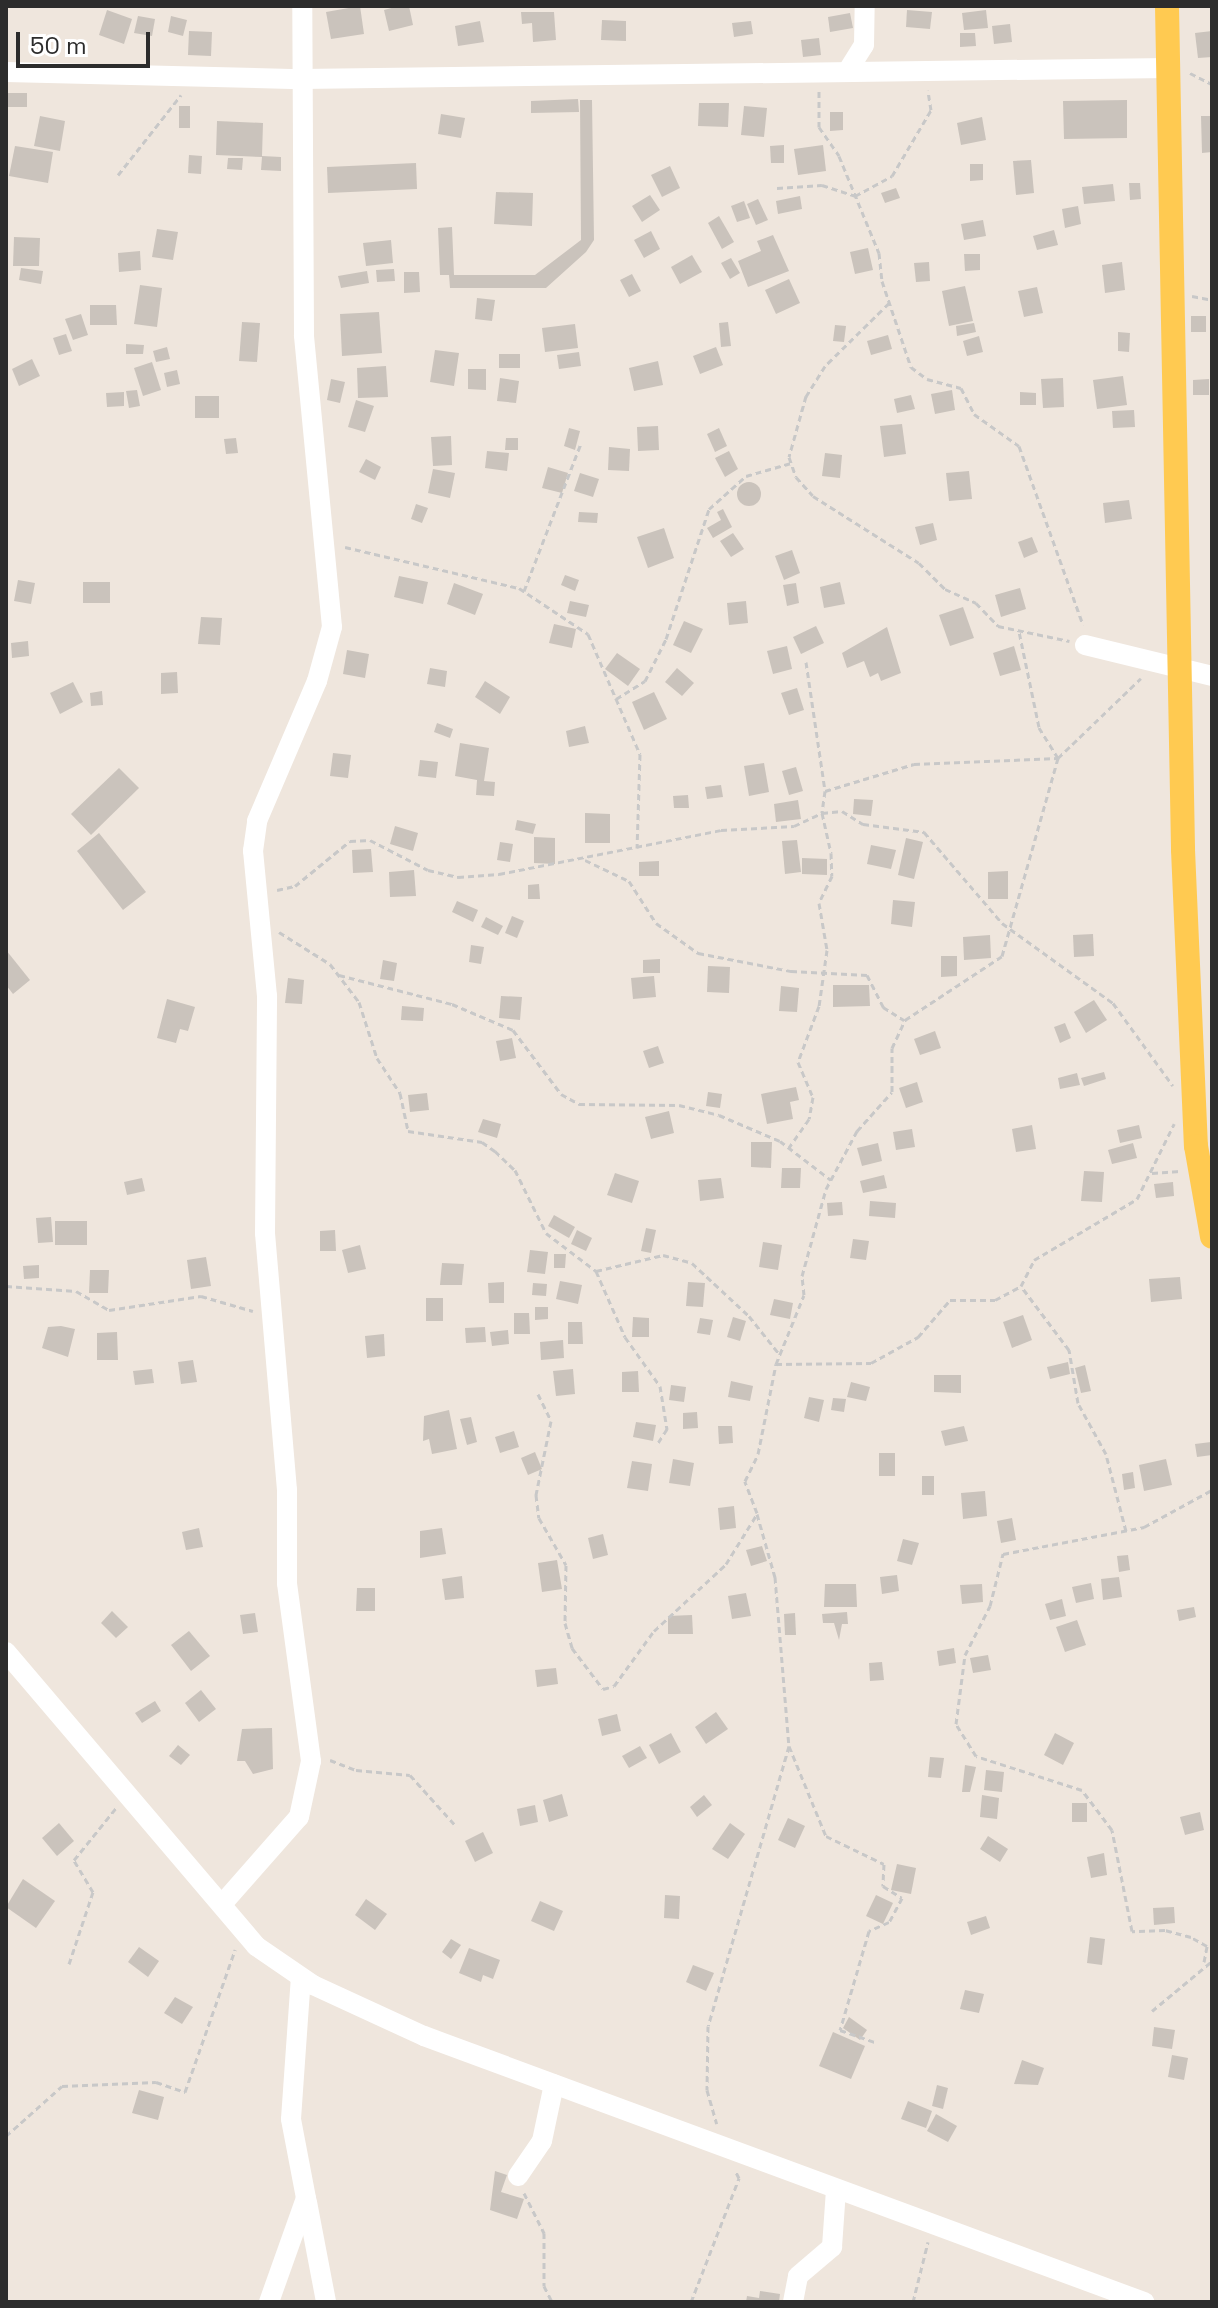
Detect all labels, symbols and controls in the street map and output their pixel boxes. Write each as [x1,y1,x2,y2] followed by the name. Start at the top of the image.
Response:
[20,16,154,66] scale bar
[30,30,87,61] text: 50 m

